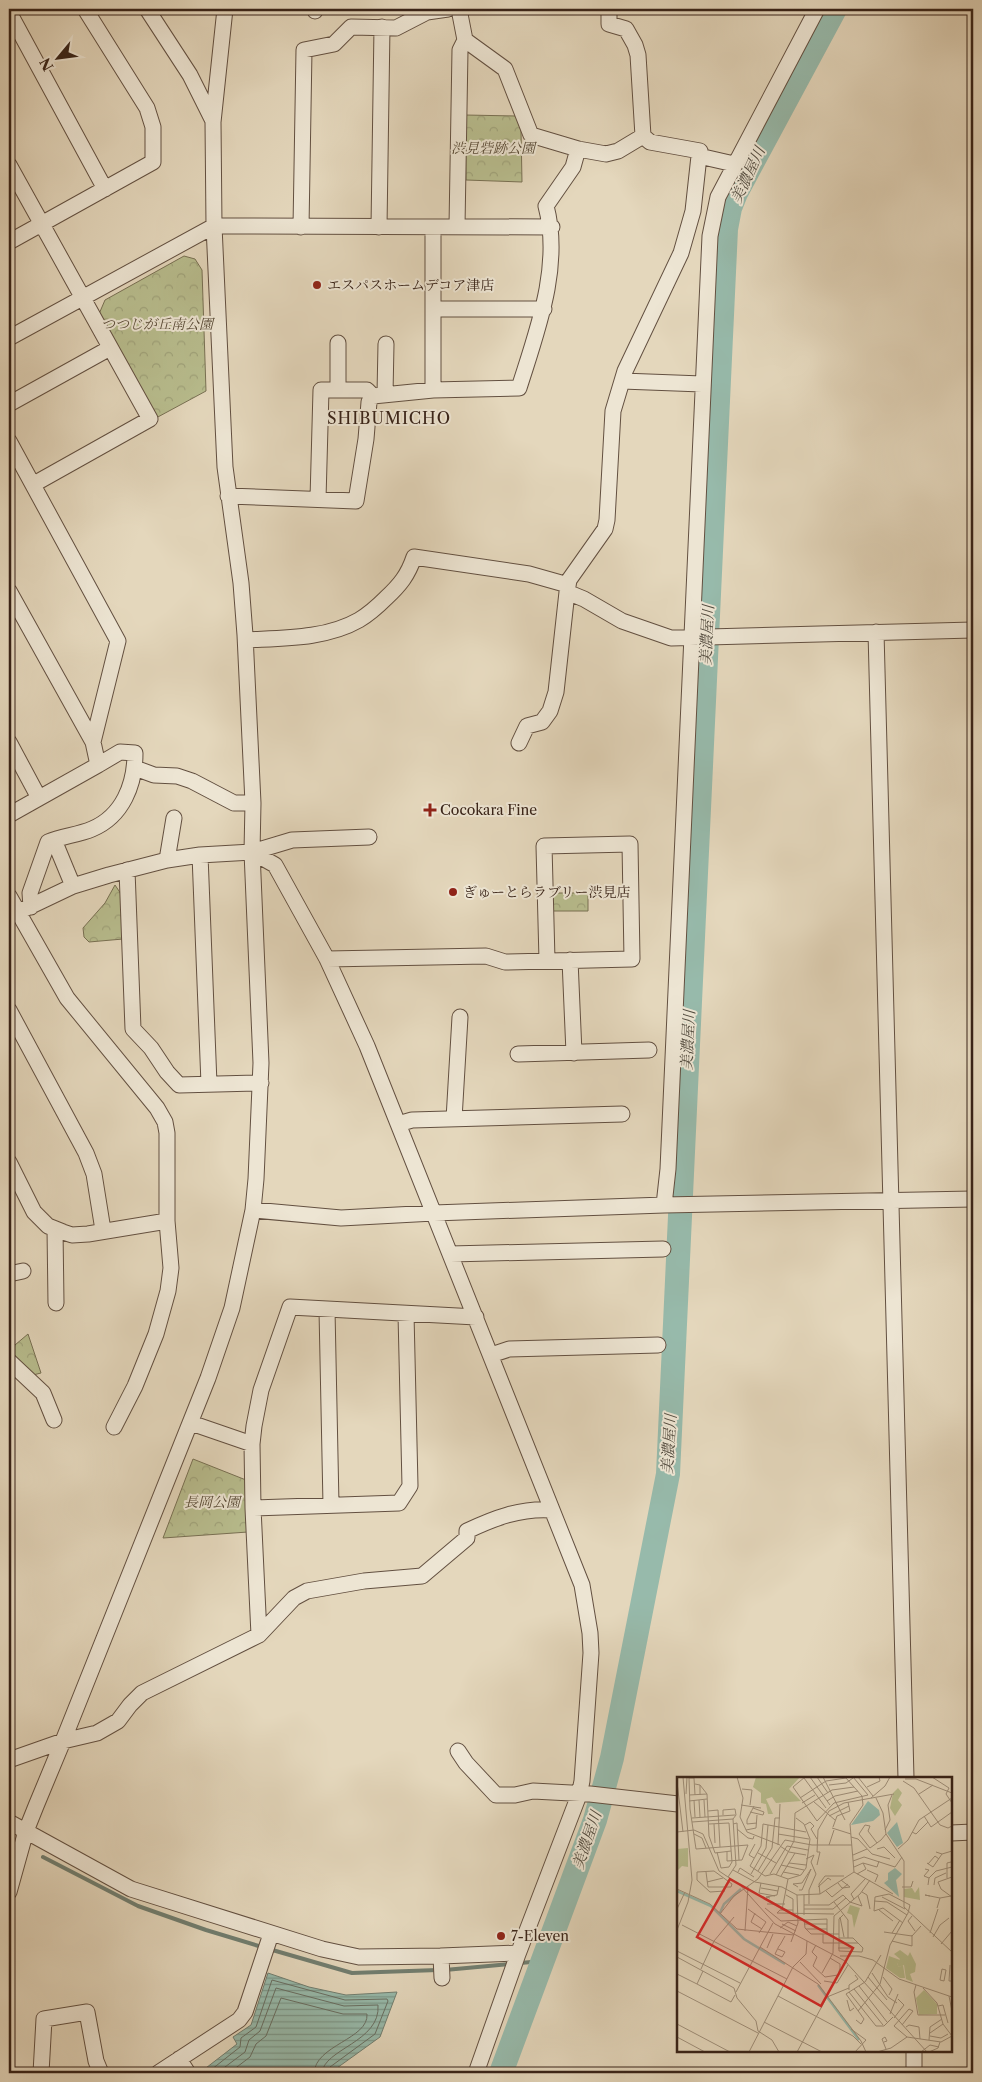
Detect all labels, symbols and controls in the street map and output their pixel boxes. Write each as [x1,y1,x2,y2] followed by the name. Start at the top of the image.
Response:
[32,32,82,82] north arrow
[36,55,57,74] text: N
[451,139,537,157] park label: 渋見砦跡公園
[726,142,770,206] water label: 美濃屋川
[327,276,494,294] place label: エスパスホームデコア津店
[311,279,323,291] marker: エスパスホームデコア津店
[101,315,215,333] park label: つつじが丘南公園
[327,408,451,428] district label: SHIBUMICHO
[695,603,718,665] water label: 美濃屋川
[440,801,537,819] place label: Cocokara Fine
[424,804,436,816] marker: Cocokara Fine
[463,883,630,901] place label: ぎゅーとらラブリー渋見店
[447,886,459,898] marker: ぎゅーとらラブリー渋見店
[676,1008,699,1070] water label: 美濃屋川
[657,1411,680,1475] water label: 美濃屋川
[184,1493,242,1511] park label: 長岡公園
[677,1777,952,2052] inset map
[568,1806,606,1871] water label: 美濃屋川
[511,1927,569,1945] place label: 7-Eleven
[495,1930,507,1942] marker: 7-Eleven

